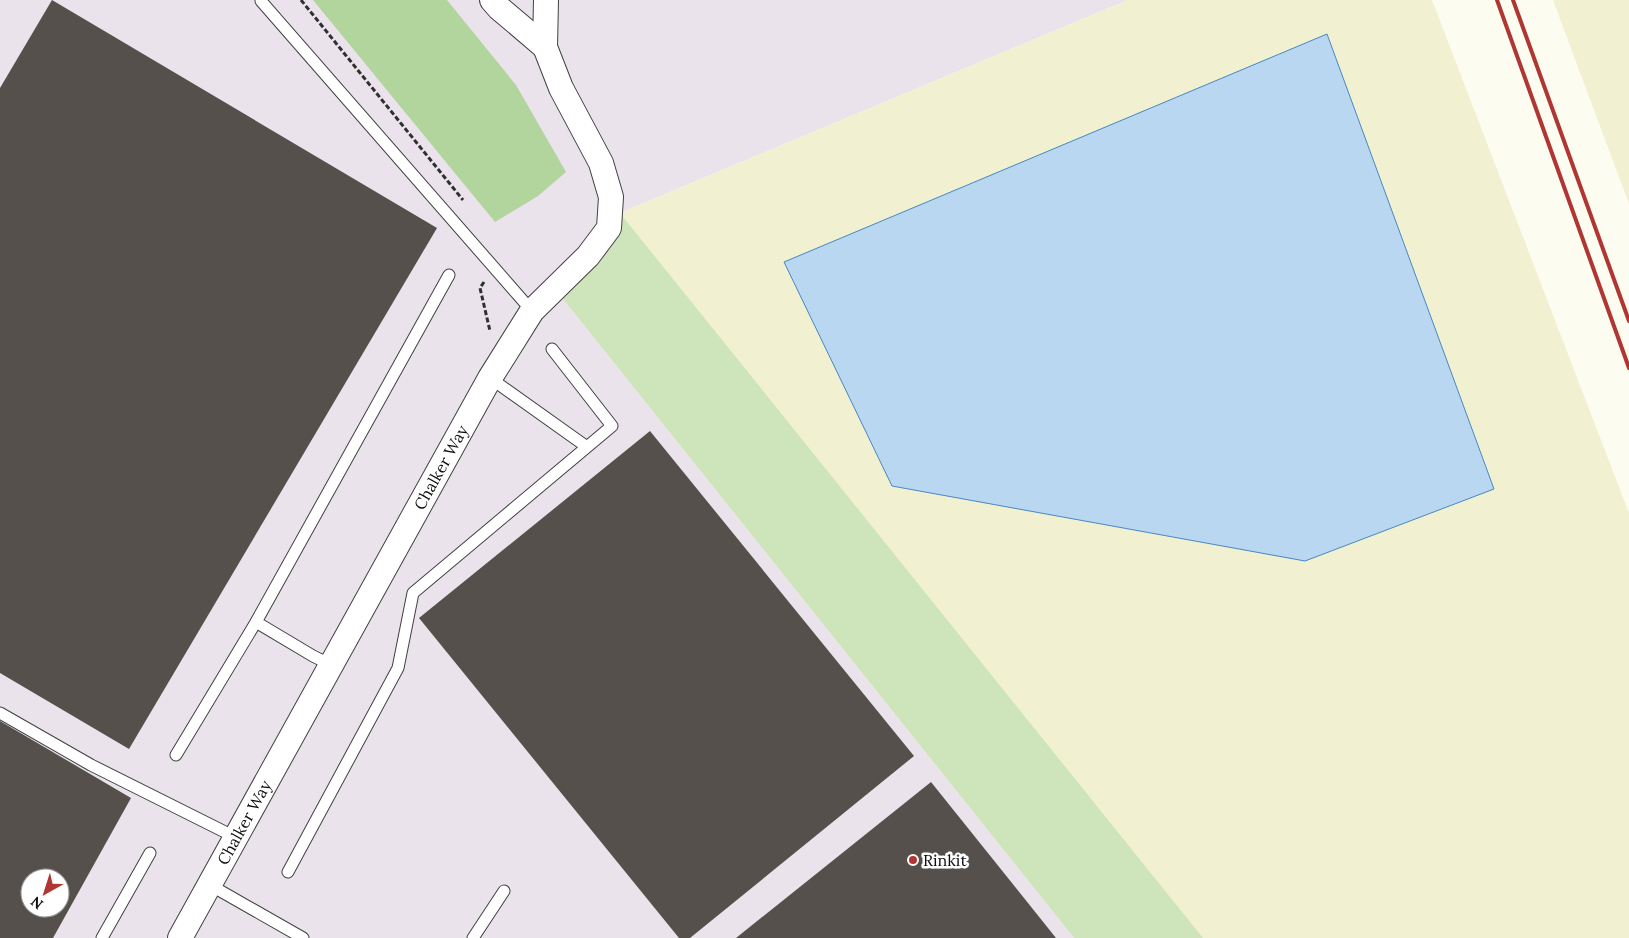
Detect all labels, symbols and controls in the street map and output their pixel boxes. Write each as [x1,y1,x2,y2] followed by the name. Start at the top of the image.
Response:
[409,421,472,513] street label: Chalker Way
[213,776,276,868] street label: Chalker Way
[923,850,968,870] place label: Rinkit
[907,854,919,866] marker: Rinkit
[20,868,70,918] north arrow
[27,893,47,914] text: N

